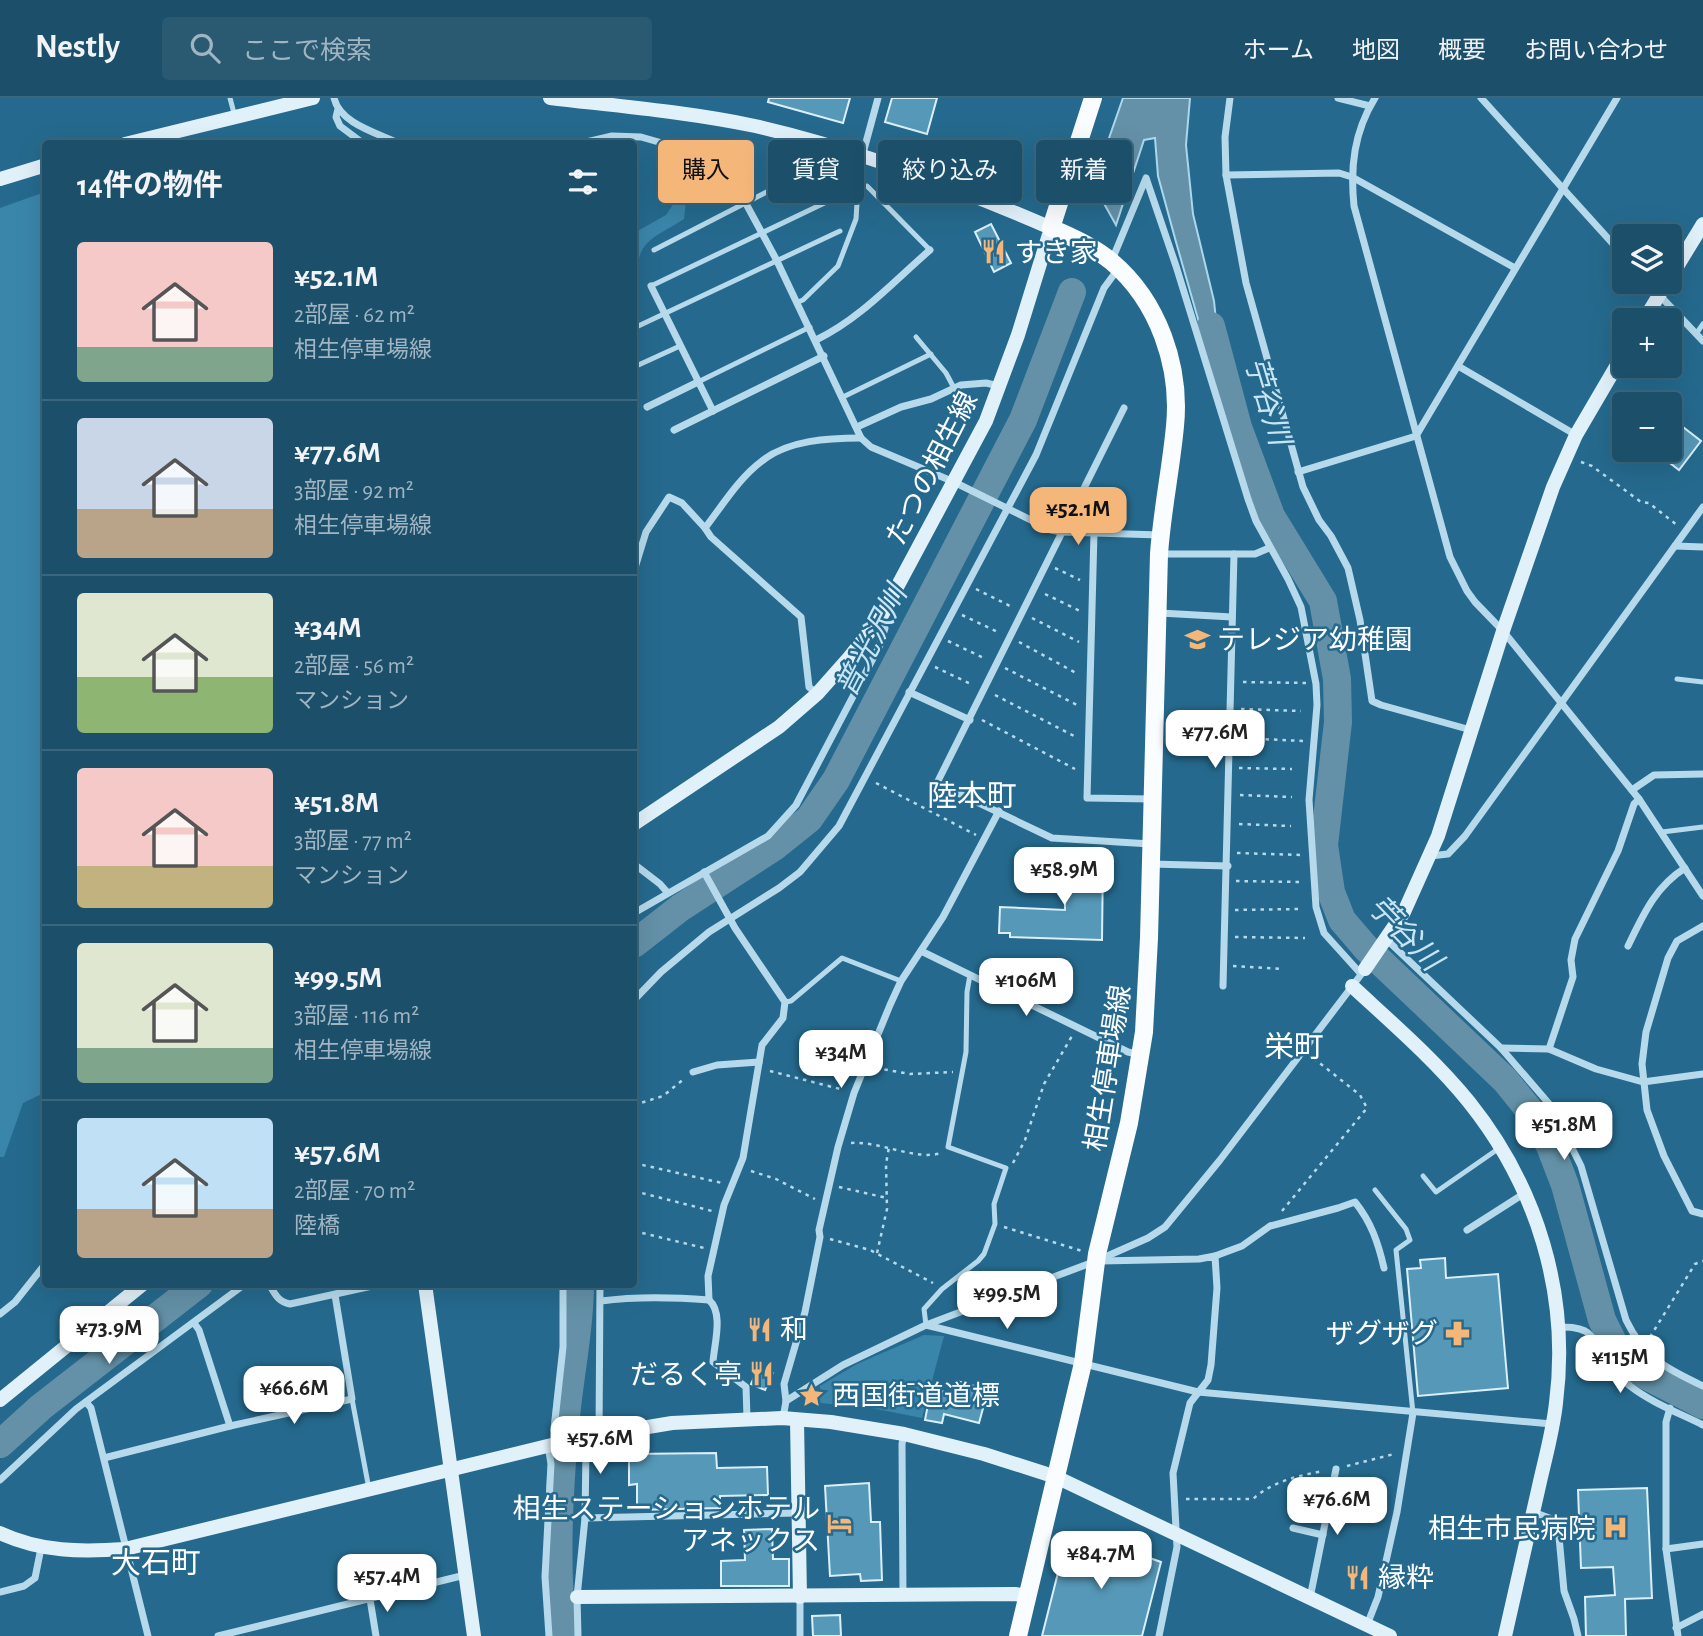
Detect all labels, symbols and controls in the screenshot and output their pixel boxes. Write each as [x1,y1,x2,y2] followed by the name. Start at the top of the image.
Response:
[162,17,652,80] search box
[186,29,224,67] icon: search
[35,31,120,64] text: Nestly
[242,38,372,64] text: ここで検索
[1243,39,1314,63] text: ホーム
[1352,39,1400,63] text: 地図
[1438,39,1486,63] text: 概要
[1524,39,1668,63] text: お問い合わせ
[658,140,754,203] chip: 購入
[768,140,864,203] chip: 賃貸
[878,140,1022,203] chip: 絞り込み
[1036,140,1132,203] chip: 新着
[564,163,602,201] icon: filters
[77,171,223,201] text: 14件の物件
[1612,224,1682,462] map controls
[1612,224,1682,294] button: layers
[980,238,1008,266] restaurant icon: すき家
[1014,238,1098,268] place label: すき家
[294,262,378,292] text: ¥52.1M
[133,270,217,354] icon: home
[294,304,415,327] text: 2部屋 · 62 m²
[1612,308,1682,378] button: +
[294,339,432,362] text: 相生停車場線
[1240,353,1297,452] water label: 苧谷川
[880,387,983,550] street label: たつの相生線
[1612,392,1682,462] button: −
[294,438,381,468] text: ¥77.6M
[133,446,217,530] icon: home
[294,480,414,503] text: 3部屋 · 92 m²
[1021,488,1135,547] pin: ¥52.1M
[1046,498,1110,521] text: ¥52.1M
[294,515,432,538] text: 相生停車場線
[830,578,914,702] water label: 普光沢川
[294,613,362,643] text: ¥34M
[133,621,217,705] icon: home
[1183,625,1211,653] school or university icon: テレジア幼稚園
[1217,625,1413,655] place label: テレジア幼稚園
[294,655,414,678] text: 2部屋 · 56 m²
[294,690,409,713] text: マンション
[1158,710,1272,770] pin: ¥77.6M
[1182,721,1248,744] text: ¥77.6M
[927,780,1017,812] district label: 陸本町
[294,788,379,818] text: ¥51.8M
[133,796,217,880] icon: home
[294,830,412,853] text: 3部屋 · 77 m²
[1007,848,1121,907] pin: ¥58.9M
[1030,858,1098,881] text: ¥58.9M
[294,865,409,888] text: マンション
[1362,890,1450,979] water label: 苧谷川
[977,958,1075,1018] pin: ¥106M
[294,963,383,993] text: ¥99.5M
[995,969,1057,992] text: ¥106M
[133,971,217,1055] icon: home
[1080,983,1136,1153] street label: 相生停車場線
[294,1005,419,1028] text: 3部屋 · 116 m²
[800,1030,882,1090] pin: ¥34M
[1264,1031,1324,1063] district label: 栄町
[294,1040,432,1063] text: 相生停車場線
[815,1041,867,1064] text: ¥34M
[1507,1102,1621,1162] pin: ¥51.8M
[1531,1113,1597,1136] text: ¥51.8M
[294,1138,381,1168] text: ¥57.6M
[133,1146,217,1230] icon: home
[294,1180,415,1203] text: 2部屋 · 70 m²
[294,1215,340,1238] text: 陸橋
[950,1272,1064,1331] pin: ¥99.5M
[973,1282,1041,1305] text: ¥99.5M
[52,1306,166,1366] pin: ¥73.9M
[746,1315,774,1343] restaurant icon: 和
[780,1315,808,1345] place label: 和
[76,1317,142,1340] text: ¥73.9M
[1326,1319,1438,1349] place label: ザグザグ
[1444,1319,1472,1347] pharmacy icon: ザグザグ
[1571,1336,1669,1395] pin: ¥115M
[1592,1346,1648,1369] text: ¥115M
[630,1360,742,1390] place label: だるく亭
[748,1360,776,1388] restaurant icon: だるく亭
[237,1366,351,1426] pin: ¥66.6M
[259,1377,329,1400] text: ¥66.6M
[798,1381,826,1409] place icon: 西国街道道標
[832,1381,1000,1411] place label: 西国街道道標
[543,1416,657,1476] pin: ¥57.6M
[567,1427,633,1450] text: ¥57.6M
[1280,1478,1394,1537] pin: ¥76.6M
[1303,1488,1371,1511] text: ¥76.6M
[513,1494,820,1556] place label: 相生ステーションホテル アネックス
[826,1510,854,1538] hotel icon: 相生ステーションホテル アネックス
[1428,1514,1596,1544] place label: 相生市民病院
[1602,1514,1630,1542] hospital icon: 相生市民病院
[1044,1532,1158,1591] pin: ¥84.7M
[1067,1542,1135,1565] text: ¥84.7M
[111,1548,201,1579] district label: 大石町
[330,1554,444,1614] pin: ¥57.4M
[1344,1563,1372,1591] restaurant icon: 縁粋
[1378,1563,1434,1593] place label: 縁粋
[353,1565,421,1588] text: ¥57.4M

